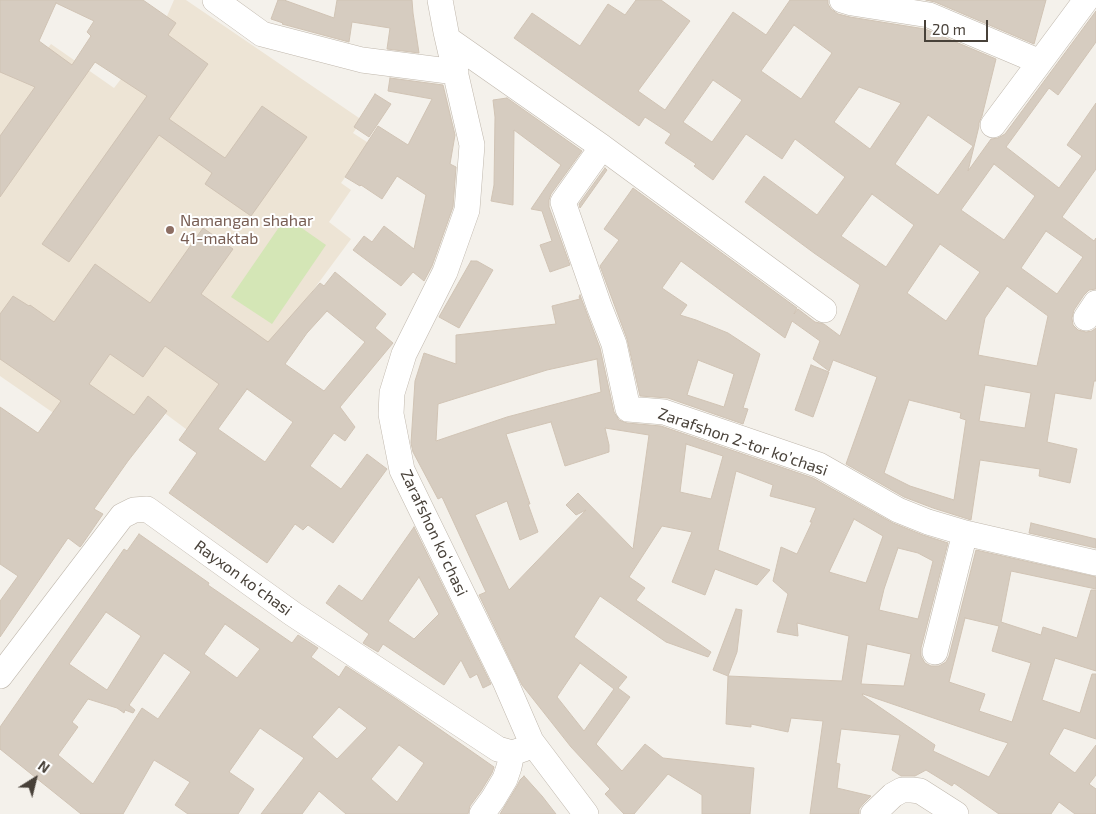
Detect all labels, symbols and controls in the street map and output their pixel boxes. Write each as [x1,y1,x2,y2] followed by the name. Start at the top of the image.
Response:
[926,10,990,42] scale bar
[932,20,966,38] text: 20 m
[180,211,313,249] place label: Namangan shahar 41-maktab
[164,224,176,236] marker: Namangan shahar 41-maktab
[656,404,830,480] street label: Zarafshon 2-tor koʼchasi
[396,467,472,599] street label: Zarafshon koʻchasi
[190,536,296,620] street label: Rayxon koʻchasi
[10,754,60,804] north arrow
[35,757,53,776] text: N

